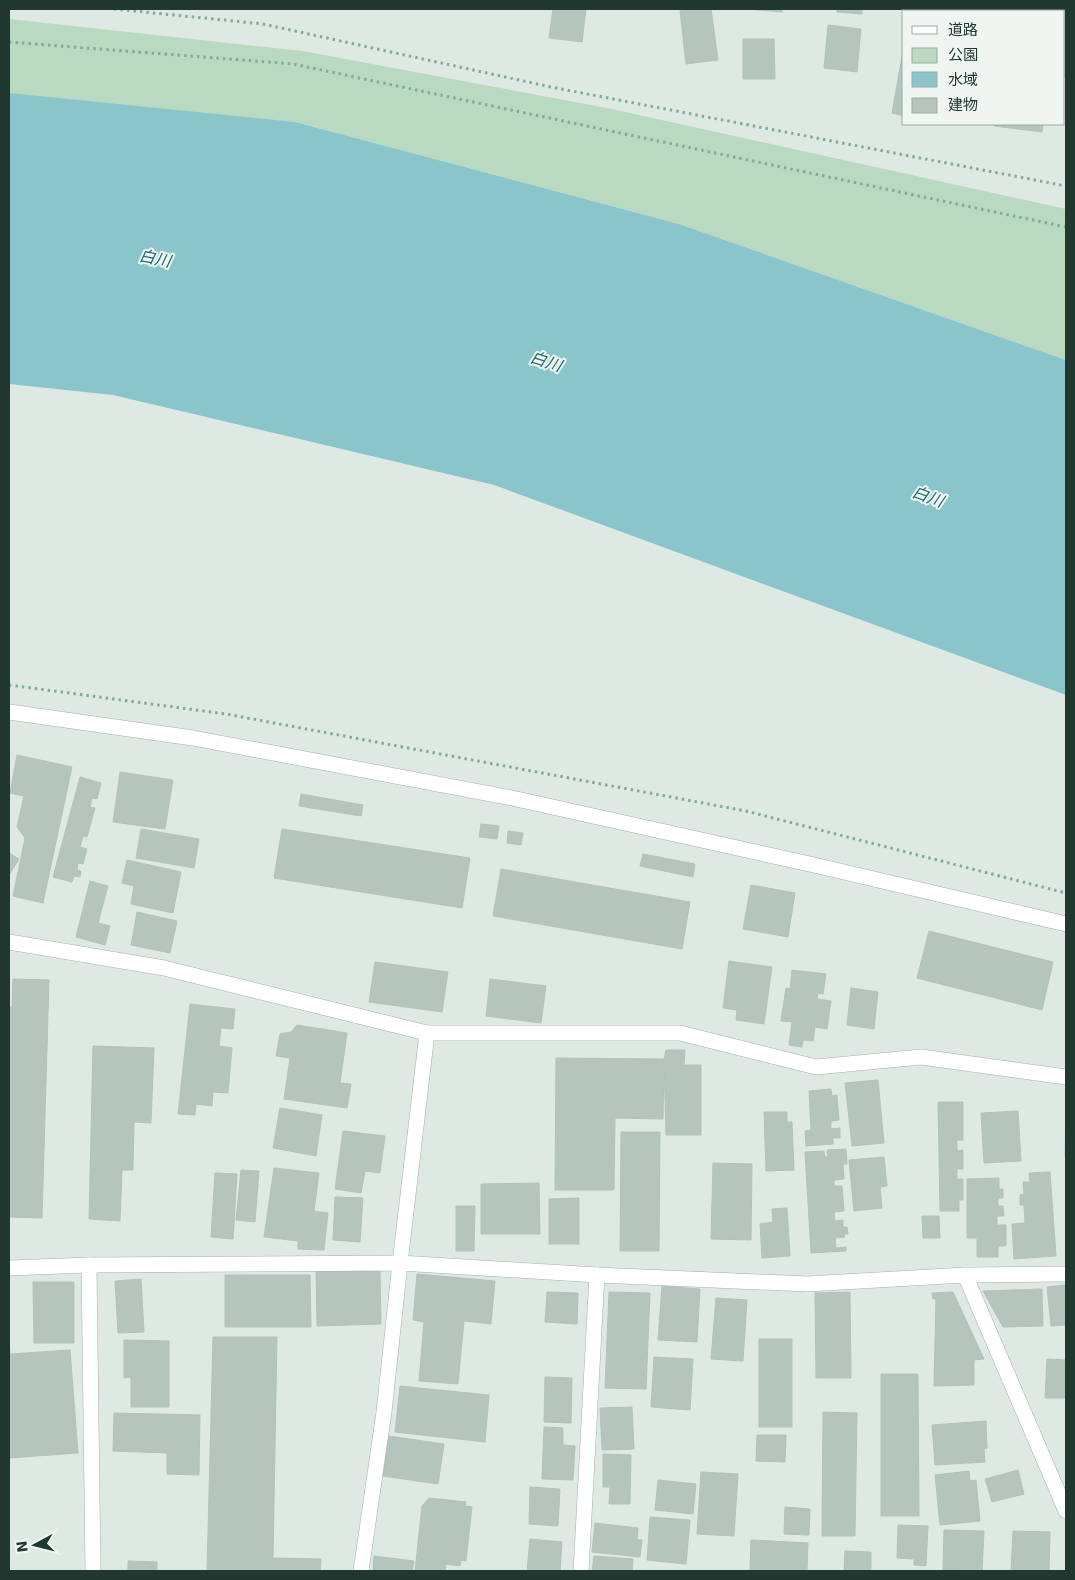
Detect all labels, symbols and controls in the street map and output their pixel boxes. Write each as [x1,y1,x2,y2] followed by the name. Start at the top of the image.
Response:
[902,10,1065,125] legend
[948,21,978,39] text: 道路
[948,46,978,64] text: 公園
[948,71,978,89] text: 水域
[948,96,978,114] text: 建物
[137,246,174,271] water label: 白川
[528,347,566,376] water label: 白川
[910,482,948,512] water label: 白川
[10,1520,60,1570] north arrow
[13,1540,31,1553] text: N

